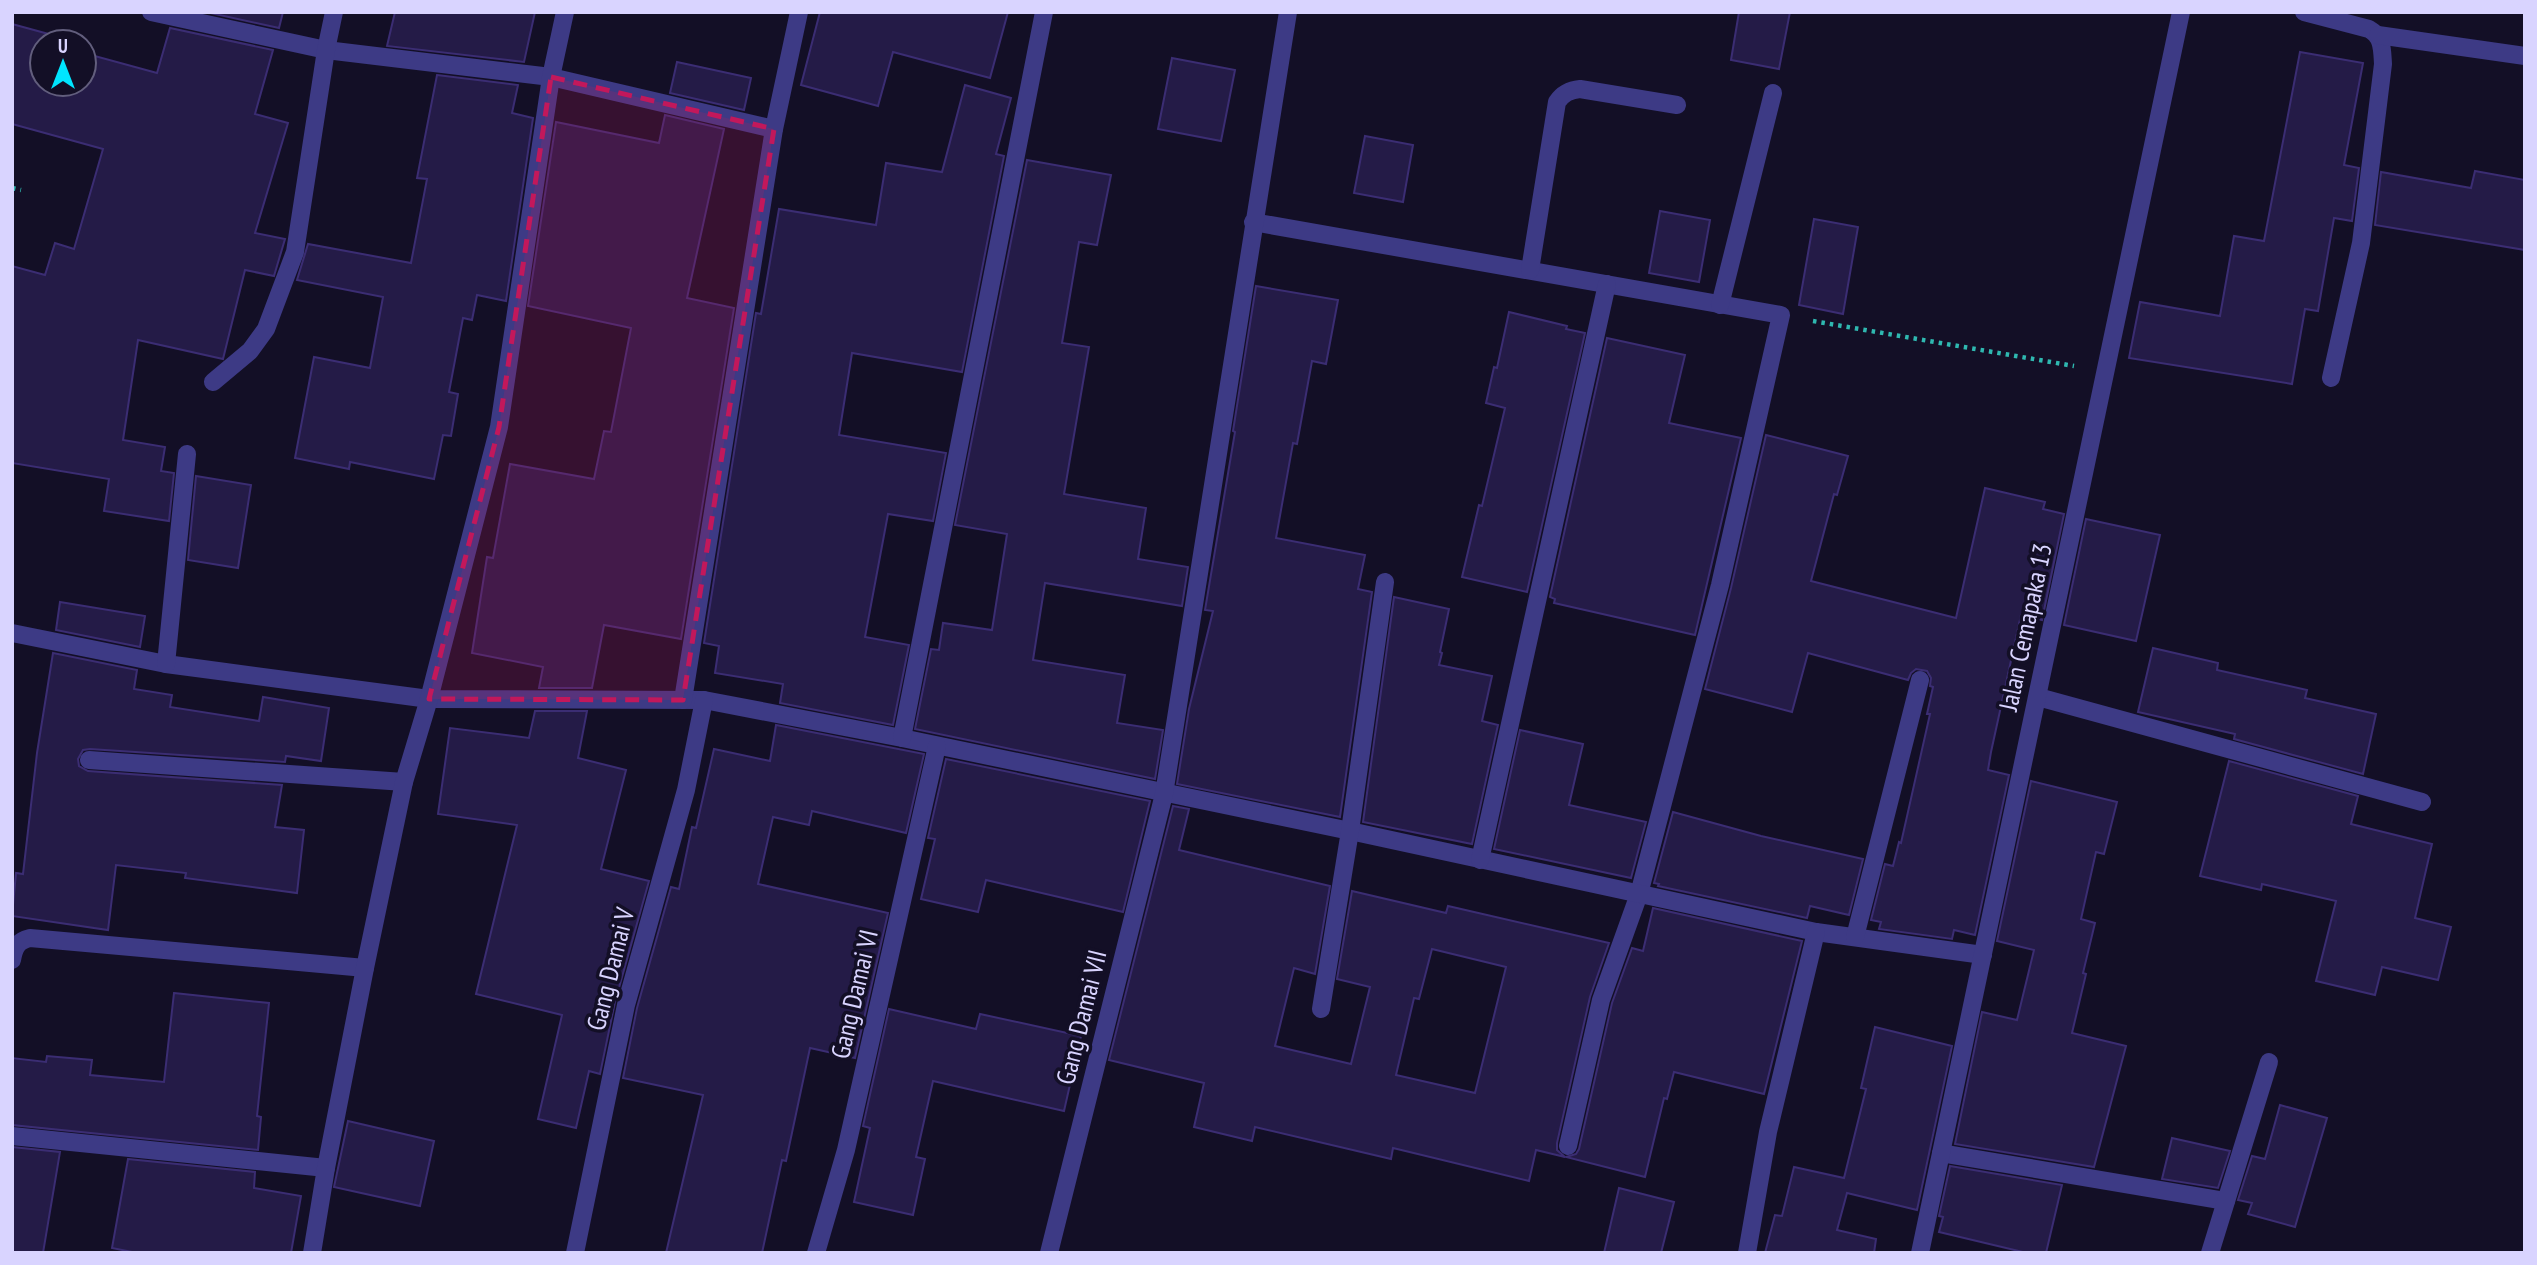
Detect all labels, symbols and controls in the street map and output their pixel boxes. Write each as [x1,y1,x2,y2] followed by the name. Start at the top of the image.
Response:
[28,28,98,98] north arrow
[58,34,68,58] text: U
[1991,540,2059,715] street label: Jalan Cemapaka 13
[579,903,641,1034] street label: Gang Damai V
[823,926,885,1062] street label: Gang Damai VI
[1048,946,1114,1088] street label: Gang Damai VII

